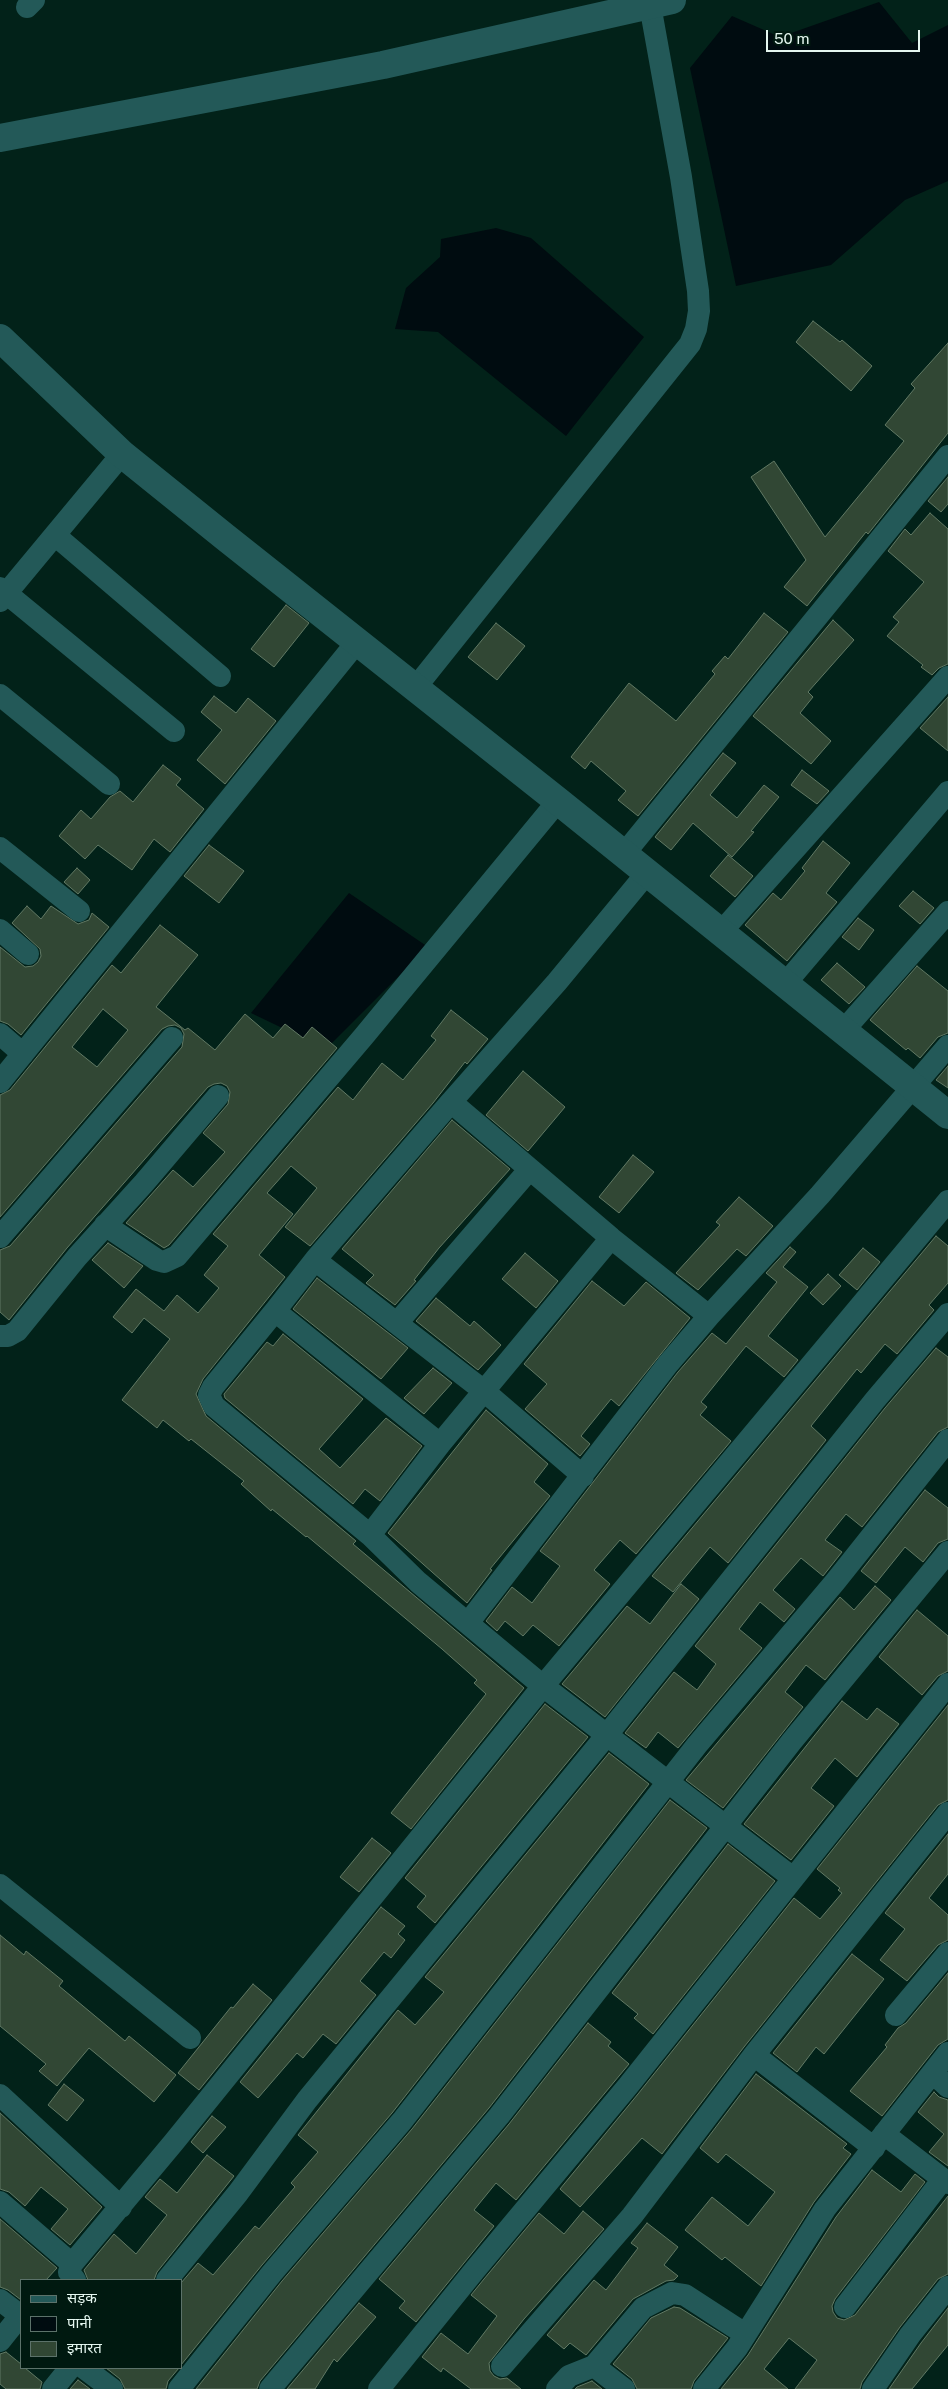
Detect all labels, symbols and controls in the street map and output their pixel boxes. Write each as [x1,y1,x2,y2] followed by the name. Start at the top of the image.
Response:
[768,20,922,52] scale bar
[774,30,809,47] text: 50 m
[20,2279,182,2369] legend
[67,2289,97,2306] text: सड़क
[67,2314,92,2331] text: पानी
[67,2339,102,2356] text: इमारत

